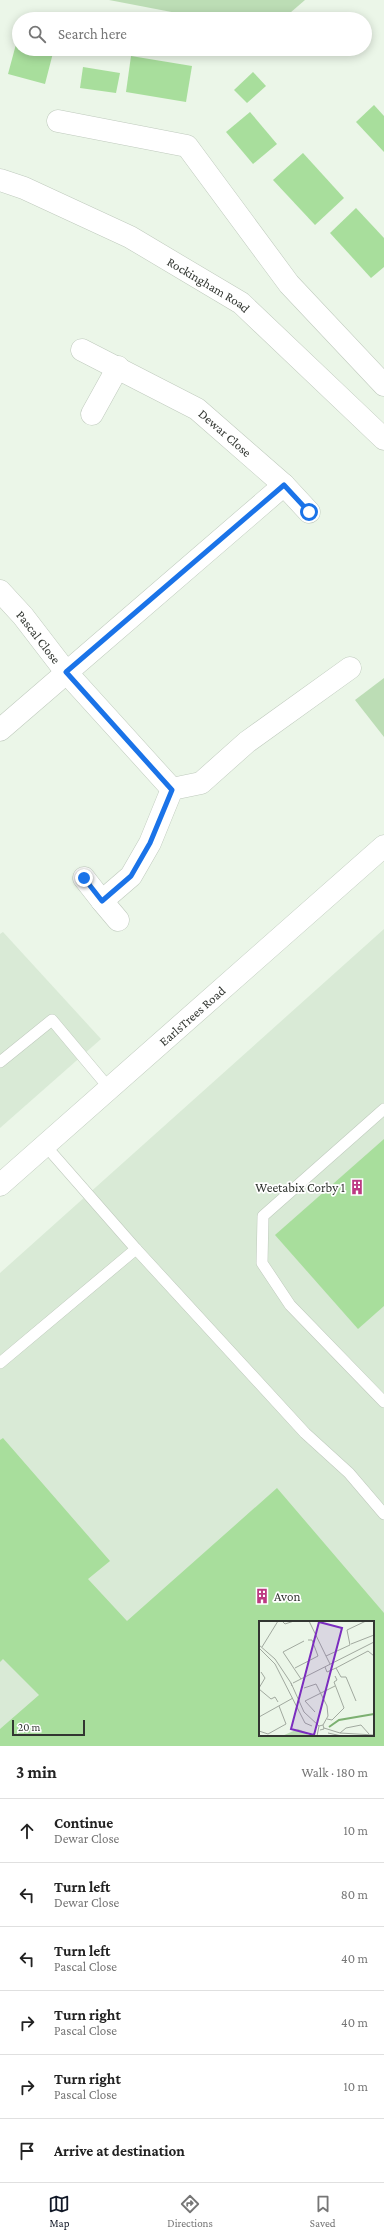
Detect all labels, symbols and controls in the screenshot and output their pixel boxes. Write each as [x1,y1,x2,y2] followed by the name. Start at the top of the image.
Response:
[12,12,372,56] search box
[26,23,48,45] icon: search
[58,26,127,42] text: Search here
[165,254,253,315] street label: Rockingham Road
[195,406,255,460] street label: Dewar Close
[300,503,318,521] route start
[14,607,64,666] street label: Pascal Close
[75,869,93,887] route end
[156,982,228,1049] street label: EarlsTrees Road
[348,1178,366,1196] building icon: Weetabix Corby 1
[255,1180,345,1195] place label: Weetabix Corby 1
[253,1587,271,1605] building icon: Avon
[274,1589,300,1604] place label: Avon
[259,1621,374,1736] inset map
[12,1718,85,1737] scale bar
[18,1721,40,1733] text: 20 m
[16,1763,57,1782] text: 3 min
[301,1765,368,1780] text: Walk · 180 m
[54,1815,113,1831] text: Continue
[16,1820,38,1842] icon: ahead
[343,1823,368,1838] text: 10 m
[54,1831,119,1846] text: Dewar Close
[54,1879,110,1895] text: Turn left
[16,1884,38,1906] icon: left
[341,1887,368,1902] text: 80 m
[54,1895,119,1910] text: Dewar Close
[54,1943,110,1959] text: Turn left
[16,1948,38,1970] icon: left
[341,1951,368,1966] text: 40 m
[54,1959,117,1974] text: Pascal Close
[54,2007,121,2023] text: Turn right
[16,2012,38,2034] icon: right
[341,2015,368,2030] text: 40 m
[54,2023,117,2038] text: Pascal Close
[54,2071,121,2087] text: Turn right
[16,2076,38,2098] icon: right
[343,2079,368,2094] text: 10 m
[54,2087,117,2102] text: Pascal Close
[16,2140,38,2162] icon: arrive
[54,2143,185,2159] text: Arrive at destination
[48,2193,70,2229] tab: Map
[167,2193,213,2229] tab: Directions
[310,2193,336,2229] tab: Saved

